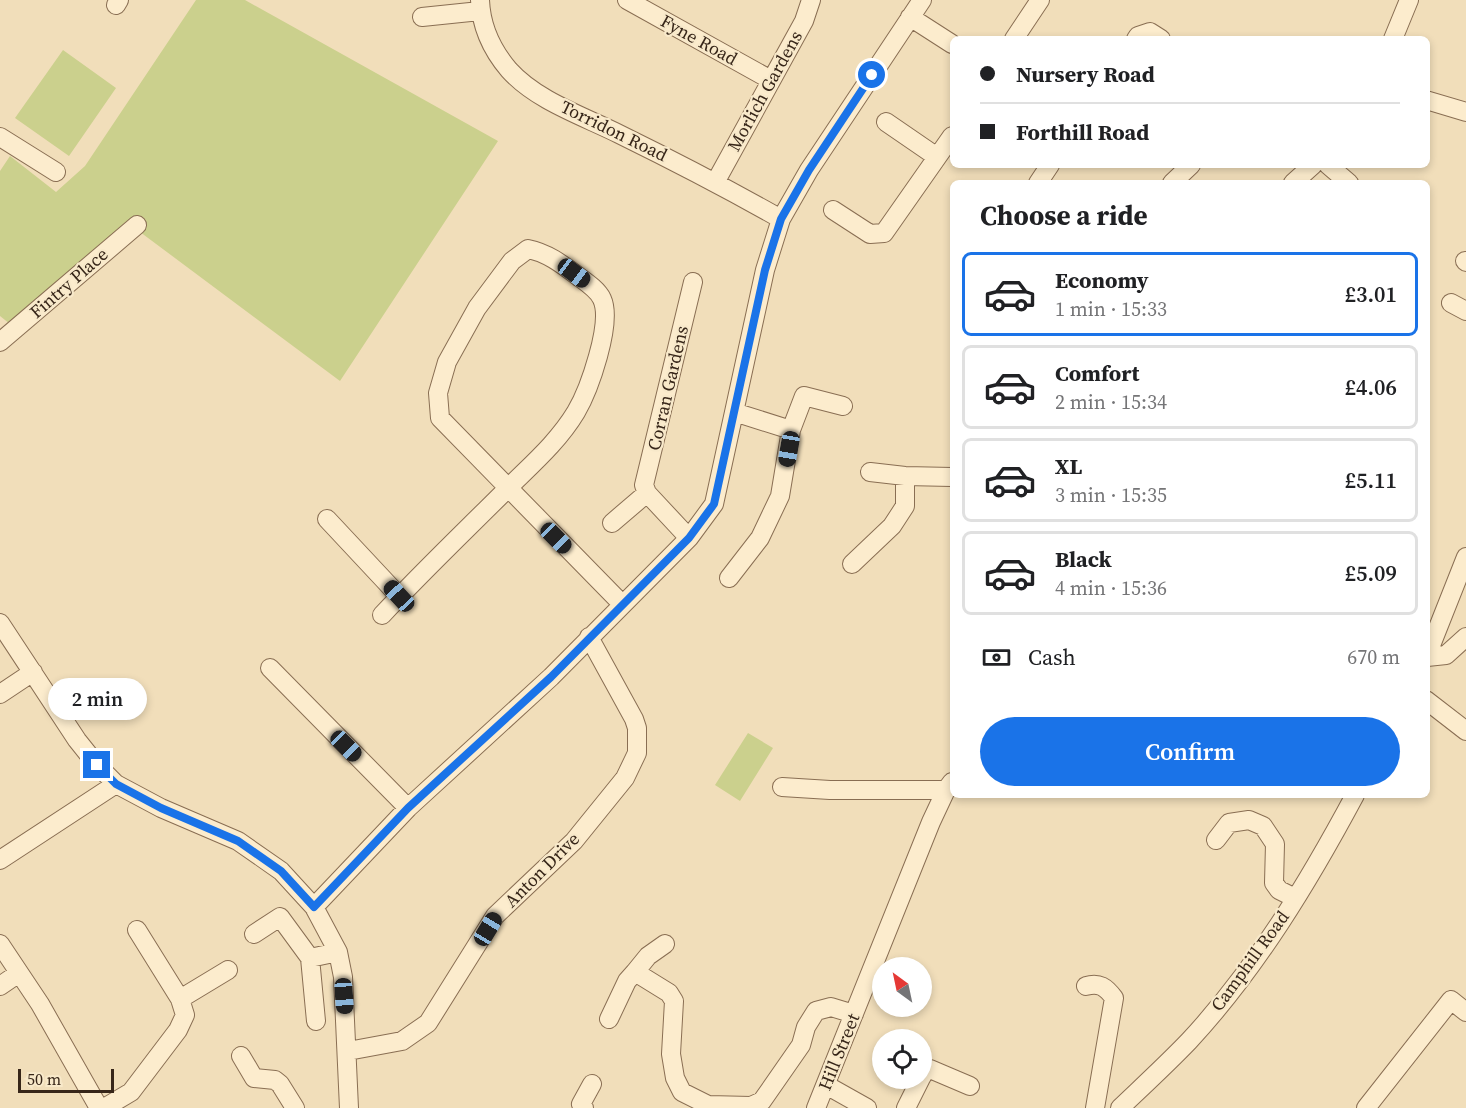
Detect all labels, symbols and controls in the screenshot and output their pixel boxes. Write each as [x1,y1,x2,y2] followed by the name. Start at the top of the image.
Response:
[656,8,742,71] street label: Fyne Road
[721,26,808,156] street label: Morlich Gardens
[1016,59,1155,89] text: Nursery Road
[858,61,885,88] route start
[557,94,672,167] street label: Torridon Road
[1016,117,1149,147] text: Forthill Road
[980,197,1148,234] text: Choose a ride
[24,242,113,324] street label: Fintry Place
[554,255,594,291] car
[1055,265,1149,295] text: Economy
[983,267,1037,321] icon: car
[1345,279,1397,309] text: £3.01
[1055,295,1167,323] text: 1 min · 15:33
[641,323,694,453] street label: Corran Gardens
[1055,358,1139,388] text: Comfort
[983,360,1037,414] icon: car
[1345,372,1397,402] text: £4.06
[1055,388,1167,416] text: 2 min · 15:34
[777,430,801,468] car
[1055,451,1082,481] text: XL
[983,453,1037,507] icon: car
[1345,465,1397,495] text: £5.11
[1055,481,1167,509] text: 3 min · 15:35
[537,519,575,557] car
[1055,544,1112,574] text: Black
[983,546,1037,600] icon: car
[1345,558,1397,588] text: £5.09
[1055,574,1167,602] text: 4 min · 15:36
[380,577,418,615] car
[980,641,1013,674] icon: cash
[1028,642,1076,672] text: Cash
[1347,643,1400,671] text: 670 m
[48,678,146,720] callout: 2 min
[72,685,123,713] text: 2 min
[980,717,1400,786] button: Confirm
[327,727,365,765] car
[83,751,110,778] route end
[499,827,585,913] street label: Anton Drive
[1205,905,1295,1016] street label: Camphill Road
[471,909,505,949] car
[872,957,932,1017] north arrow
[872,957,932,1089] map controls
[334,977,354,1015] car
[812,1009,865,1094] street label: Hill Street
[872,1029,932,1089] button: locate
[18,1066,114,1094] scale bar
[27,1068,61,1090] text: 50 m

